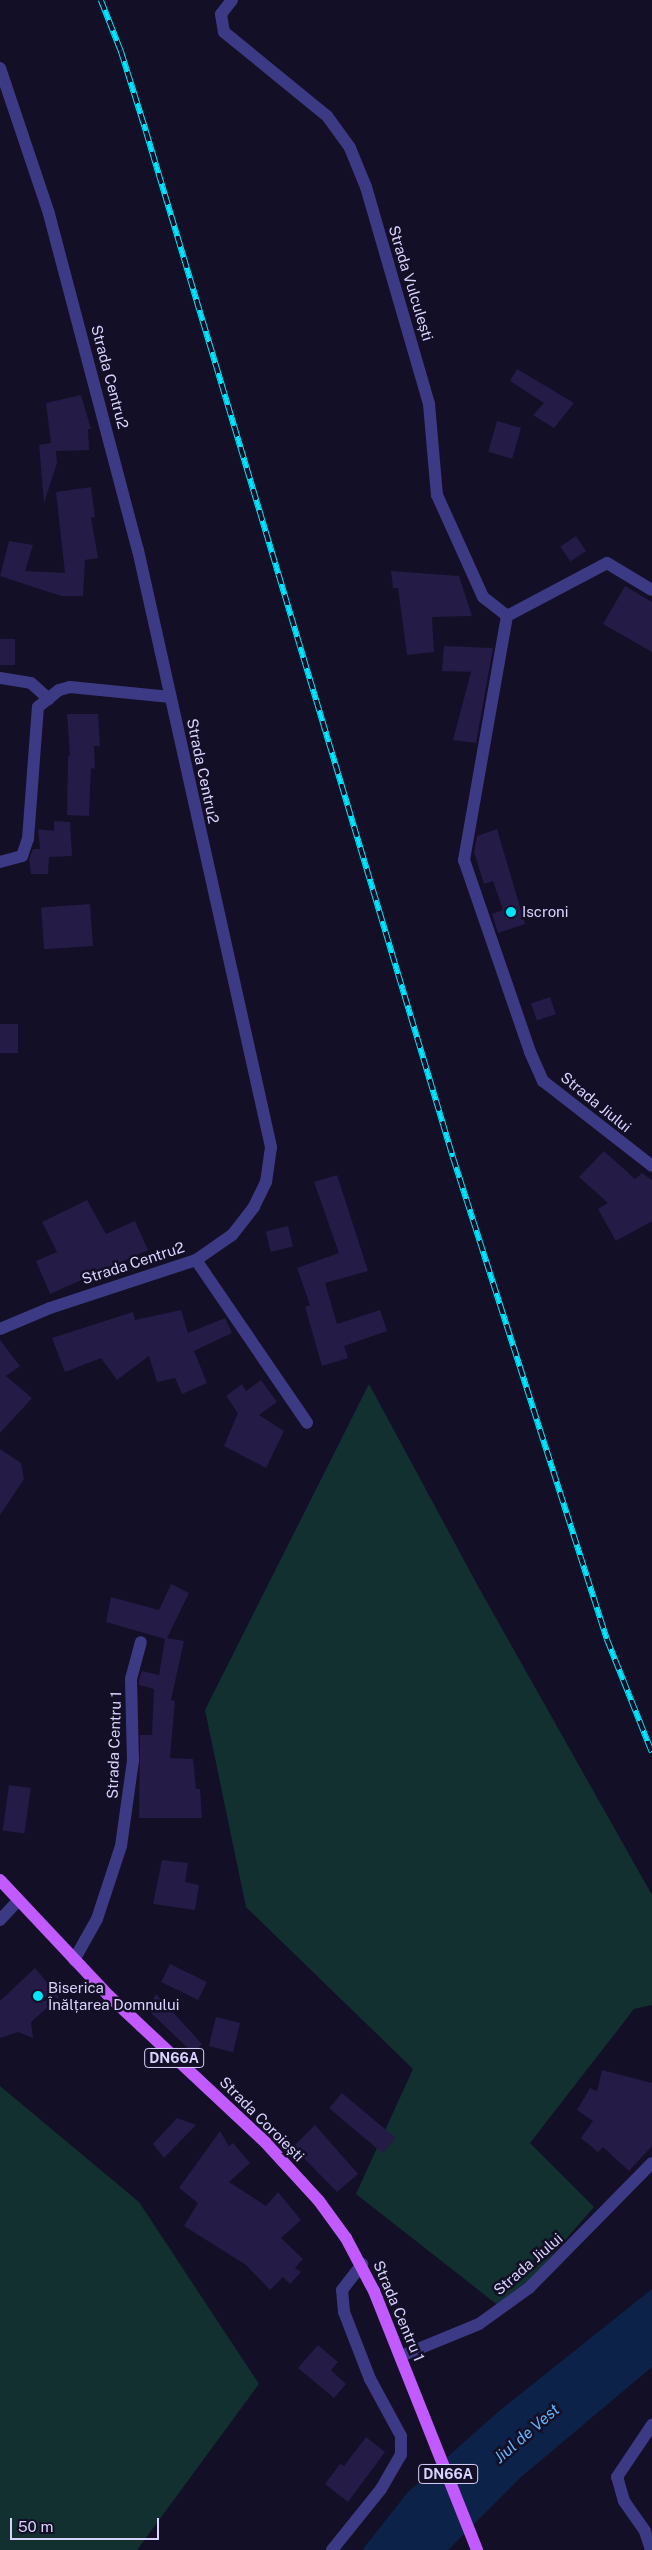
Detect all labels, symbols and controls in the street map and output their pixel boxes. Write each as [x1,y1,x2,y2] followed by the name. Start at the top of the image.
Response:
[385,223,437,343] street label: Strada Vulculești
[87,323,133,431] street label: Strada Centru2
[183,717,223,825] street label: Strada Centru2
[522,903,568,921] place label: Iscroni
[504,905,518,919] marker: Iscroni
[557,1068,635,1136] street label: Strada Jiului
[79,1238,187,1288] street label: Strada Centru2
[103,1691,125,1799] street label: Strada Centru 1
[48,1978,179,2013] place label: Biserica Înălțarea Domnului
[32,1990,44,2002] marker: Biserica Înălțarea Domnului
[144,2046,204,2070] road number: DN66A
[216,2073,308,2165] street label: Strada Coroiești
[490,2229,566,2299] street label: Strada Jiului
[370,2258,428,2364] street label: Strada Centru 1
[490,2400,564,2468] water label: Jiul de Vest
[418,2462,478,2486] road number: DN66A
[12,2508,161,2540] scale bar
[18,2518,53,2535] text: 50 m

